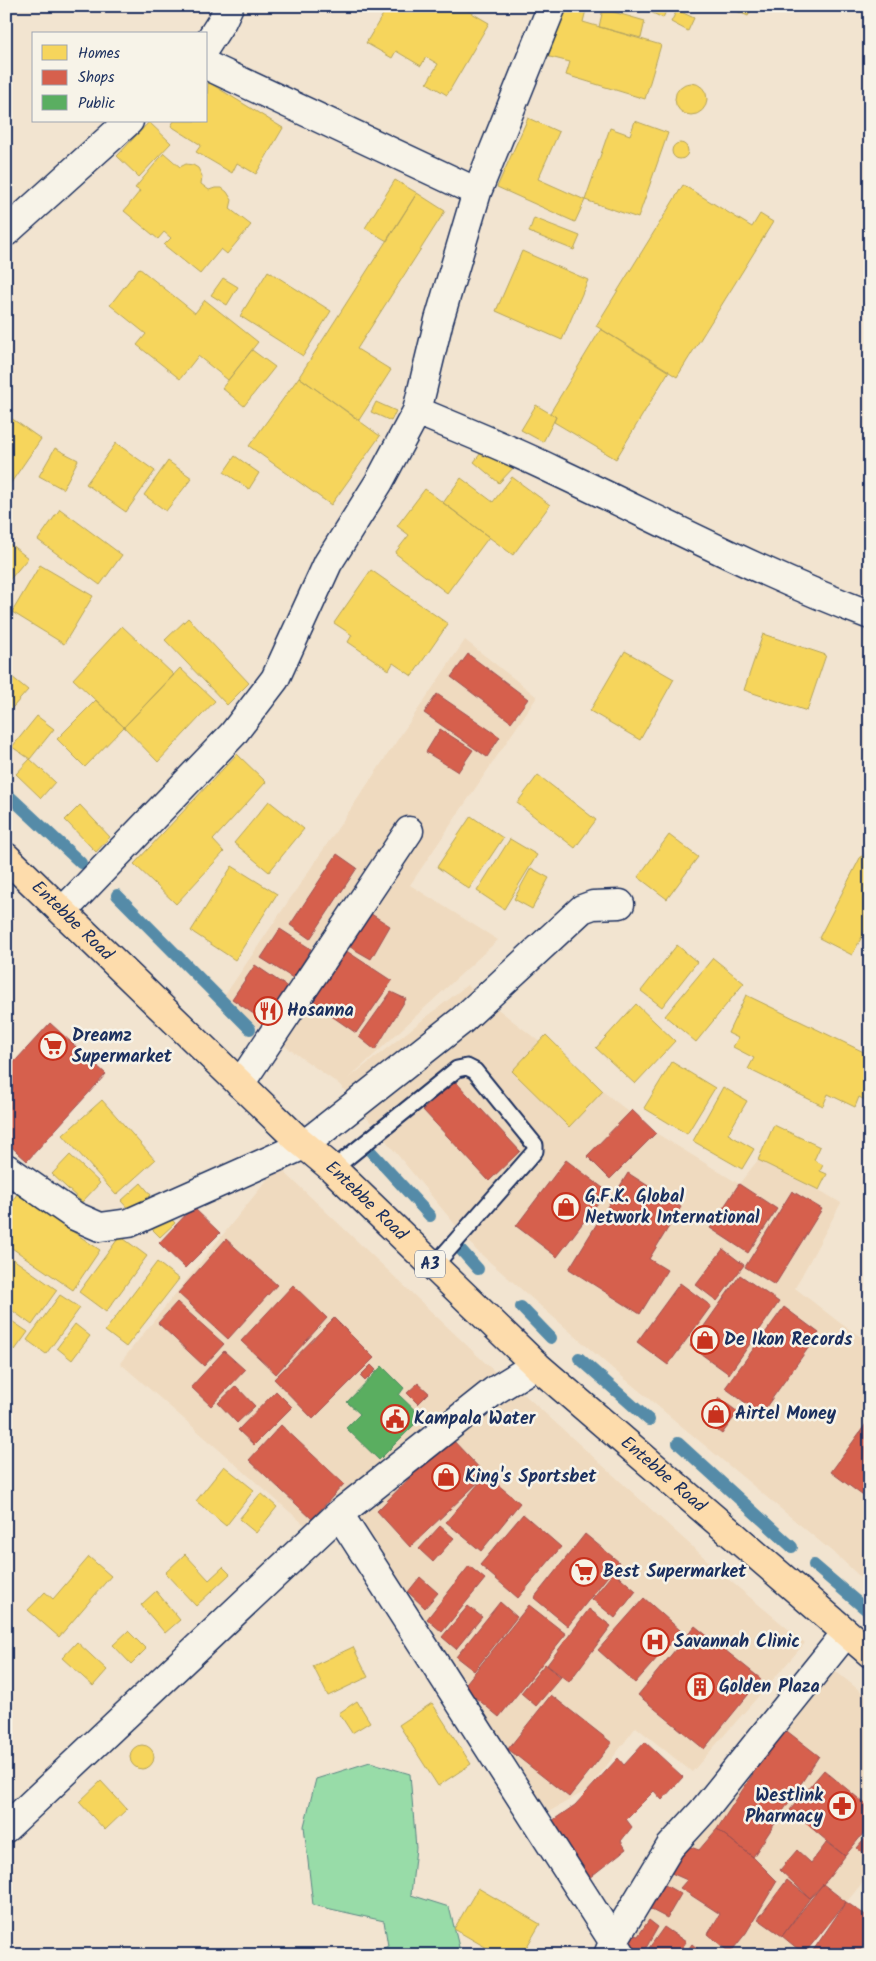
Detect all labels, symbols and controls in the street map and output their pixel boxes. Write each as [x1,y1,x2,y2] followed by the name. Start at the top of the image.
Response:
[32,32,208,122] legend
[78,42,121,66] text: Homes
[78,66,115,90] text: Shops
[78,92,115,116] text: Public
[24,874,121,969] street label: Entebbe Road
[253,996,283,1026] restaurant icon: Hosanna
[287,997,354,1026] place label: Hosanna
[72,1022,173,1072] place label: Dreamz Supermarket
[38,1031,68,1061] supermarket icon: Dreamz Supermarket
[318,1153,415,1249] street label: Entebbe Road
[585,1183,760,1233] place label: G.F.K. Global Network International
[551,1192,581,1222] shop icon: G.F.K. Global Network International
[415,1250,445,1278] road number: A3
[690,1325,720,1355] shop icon: De Ikon Records
[724,1326,853,1355] place label: De Ikon Records
[701,1399,731,1429] shop icon: Airtel Money
[735,1400,837,1429] place label: Airtel Money
[380,1404,410,1434] public building icon: Kampala Water
[414,1405,537,1434] place label: Kampala Water
[614,1429,713,1521] street label: Entebbe Road
[431,1462,461,1492] shop icon: King's Sportsbet
[465,1463,597,1492] place label: King's Sportsbet
[569,1557,599,1587] supermarket icon: Best Supermarket
[603,1558,747,1587] place label: Best Supermarket
[640,1627,670,1657] hospital icon: Savannah Clinic
[674,1628,800,1657] place label: Savannah Clinic
[685,1672,715,1702] building icon: Golden Plaza
[719,1673,820,1702] place label: Golden Plaza
[745,1782,824,1832] place label: Westlink Pharmacy
[827,1791,857,1821] pharmacy icon: Westlink Pharmacy

